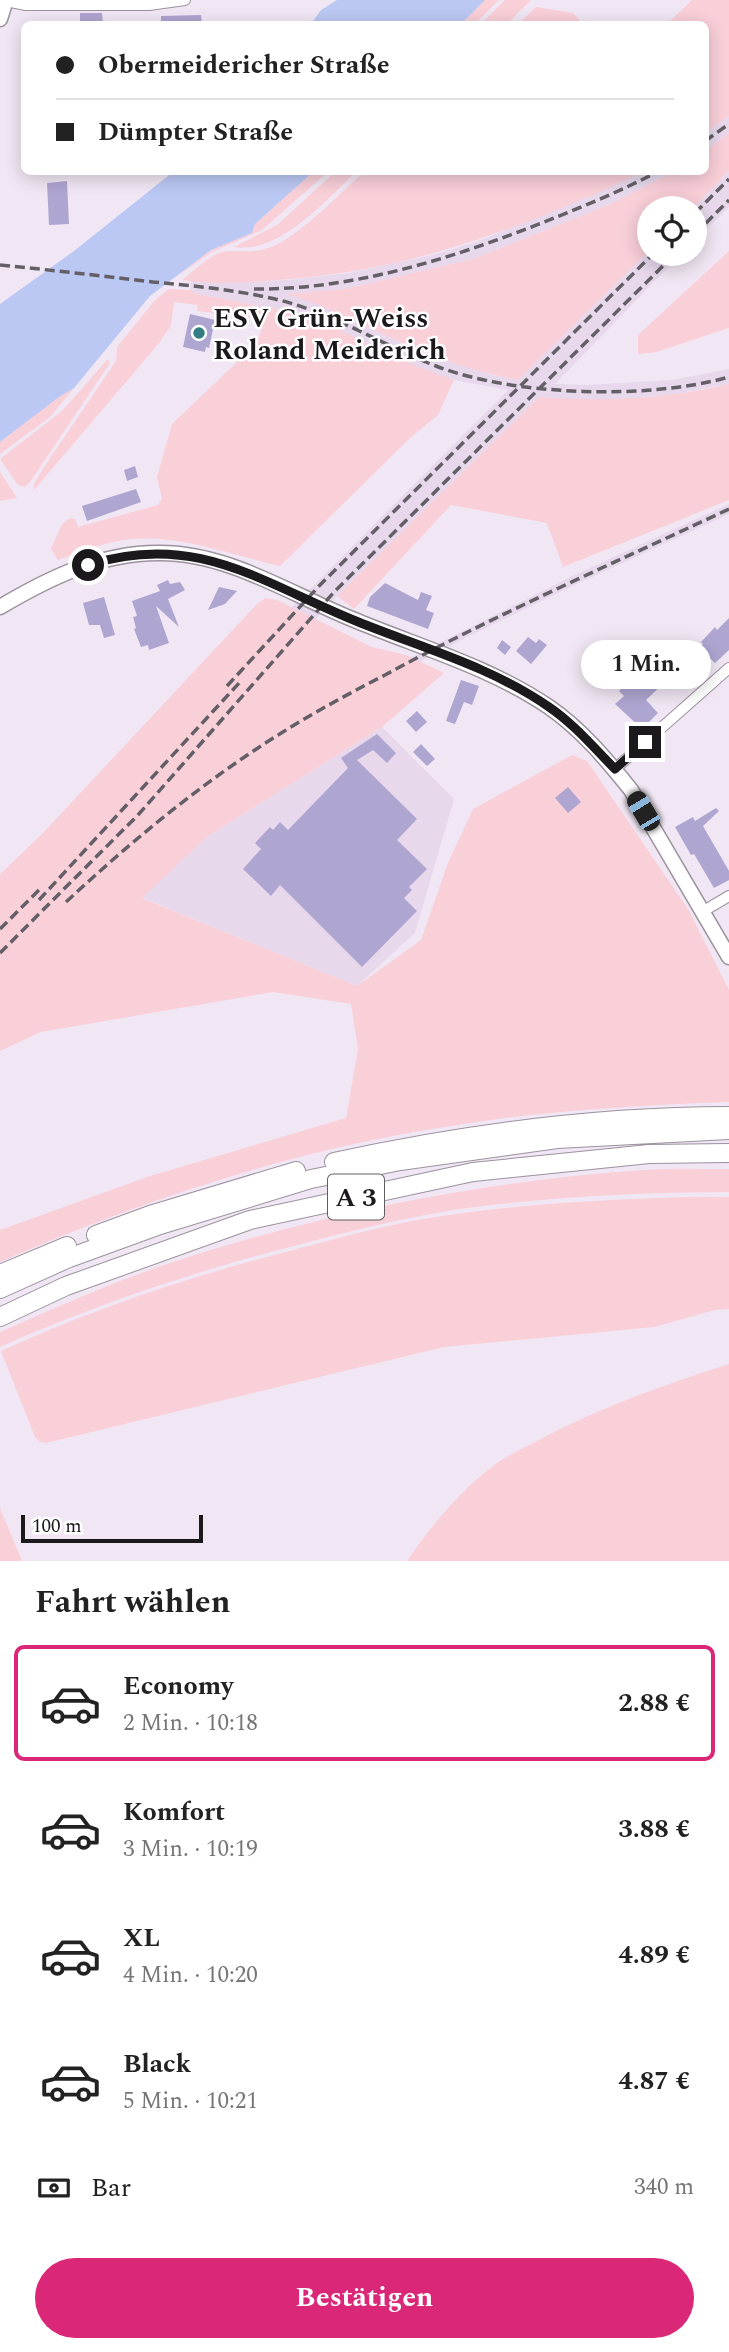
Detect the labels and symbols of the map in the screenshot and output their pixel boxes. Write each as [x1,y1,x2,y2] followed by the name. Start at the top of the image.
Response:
[213,297,446,372] place label: ESV Grün-Weiss Roland Meiderich
[191,325,207,341] marker: ESV Grün-Weiss Roland Meiderich
[72,549,104,581] route start
[580,640,710,690] callout: 1 Min.
[629,726,661,758] route end
[624,788,663,834] car
[328,1174,384,1220] road number: A 3
[21,1512,203,1544] scale bar

